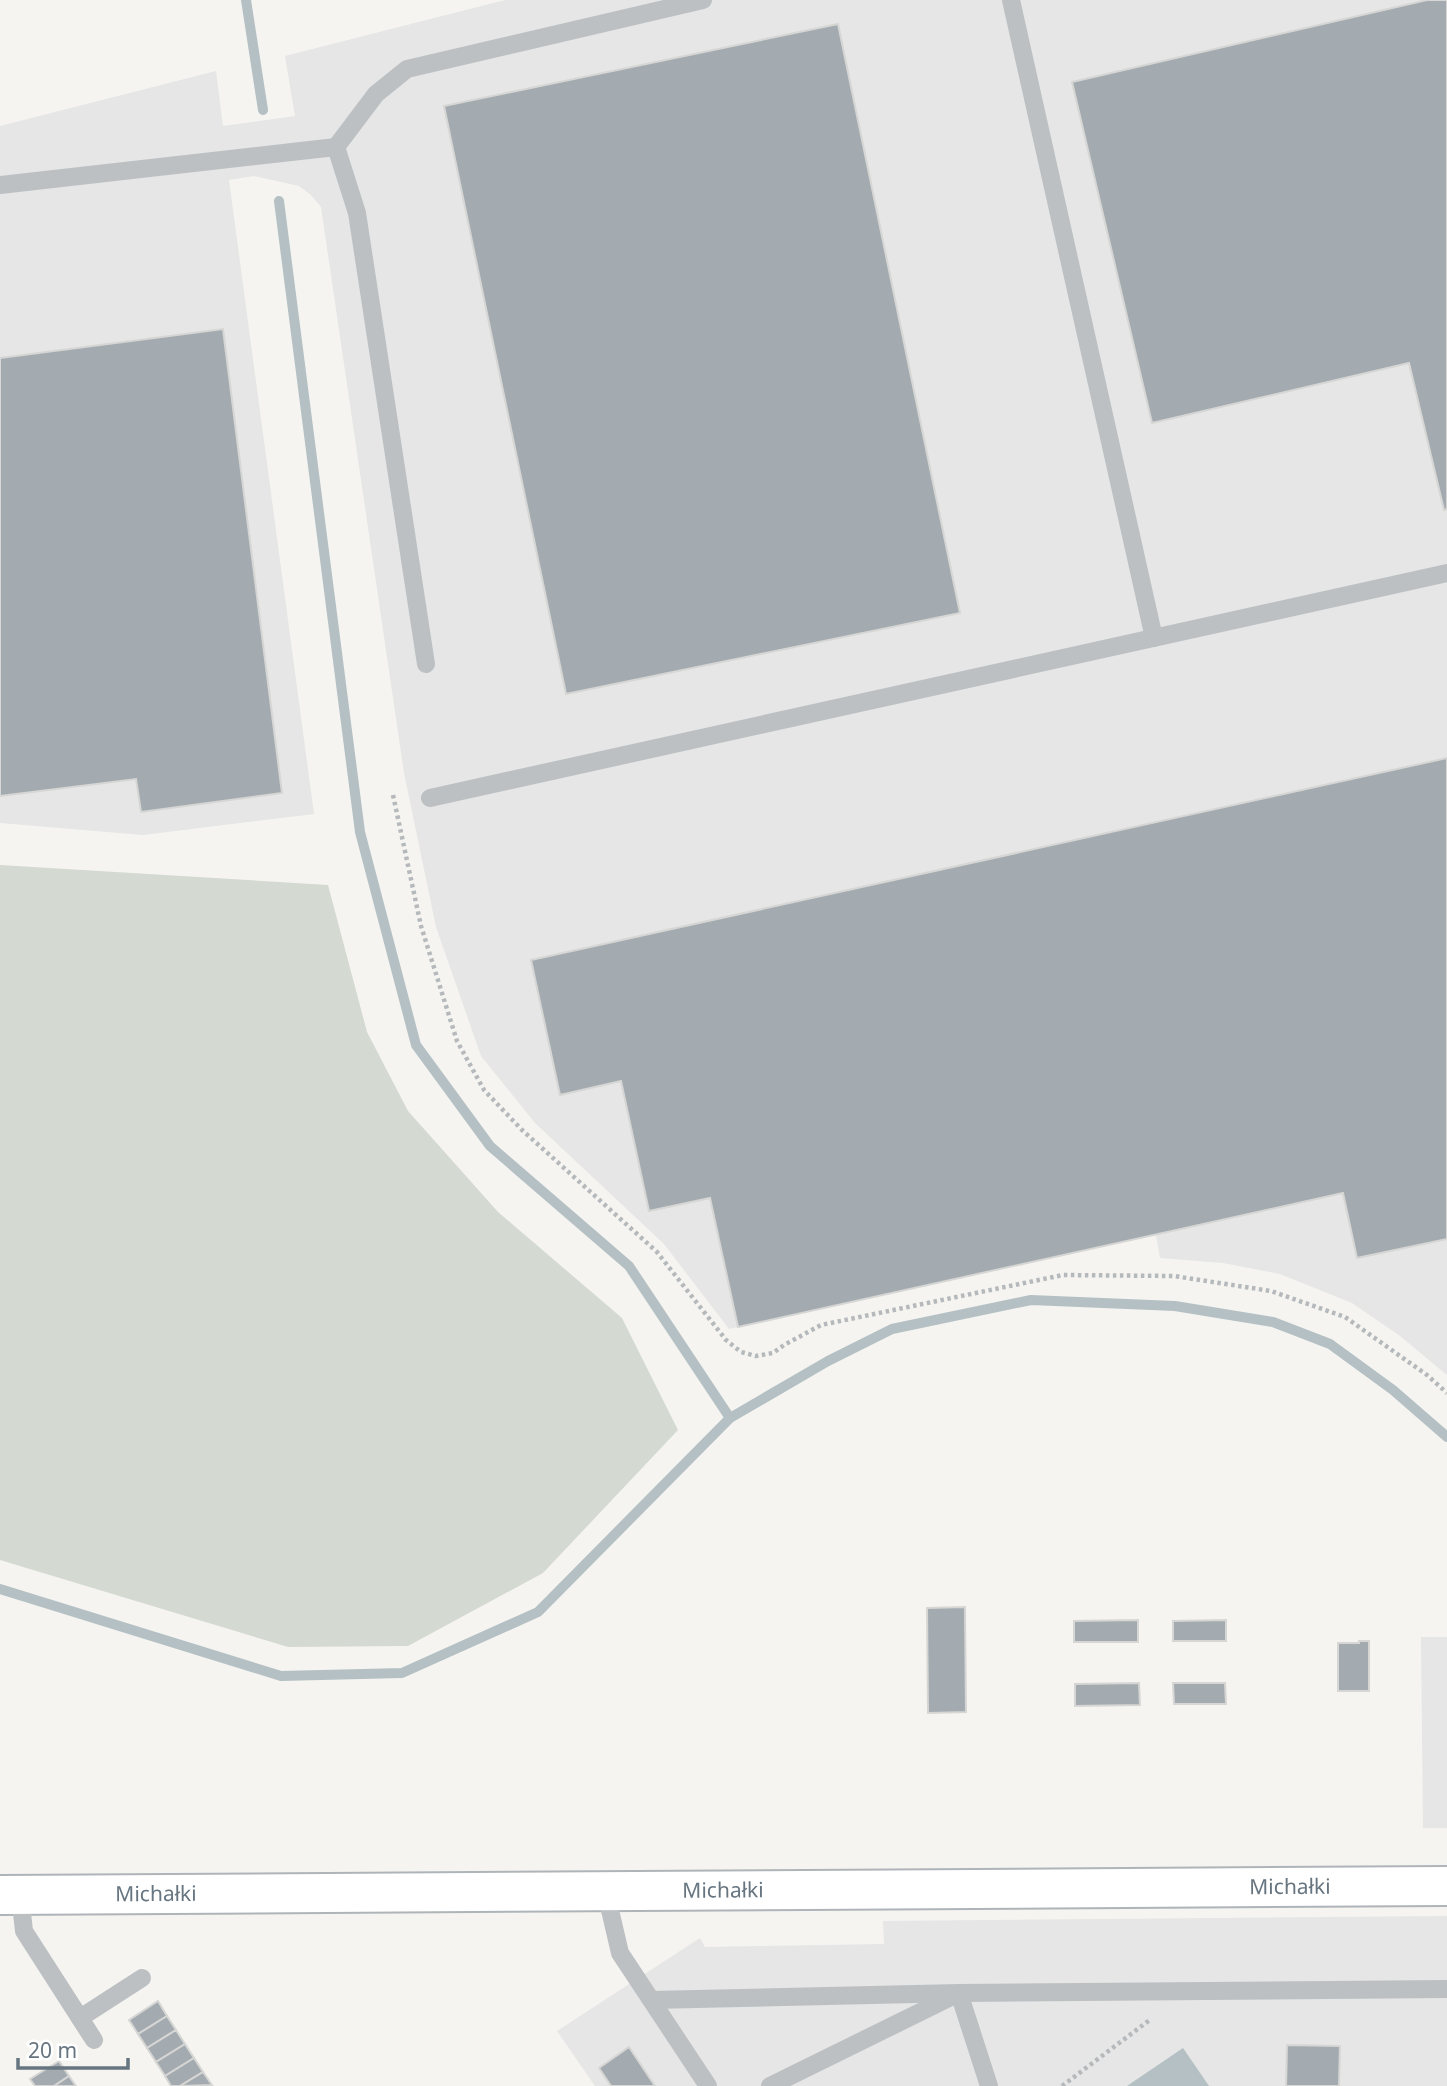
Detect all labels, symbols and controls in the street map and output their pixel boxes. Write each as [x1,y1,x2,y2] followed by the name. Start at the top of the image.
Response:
[1249,1872,1331,1900] street label: Michałki
[682,1875,764,1904] street label: Michałki
[115,1879,197,1907] street label: Michałki
[18,2026,128,2070] scale bar
[28,2036,77,2064] text: 20 m

